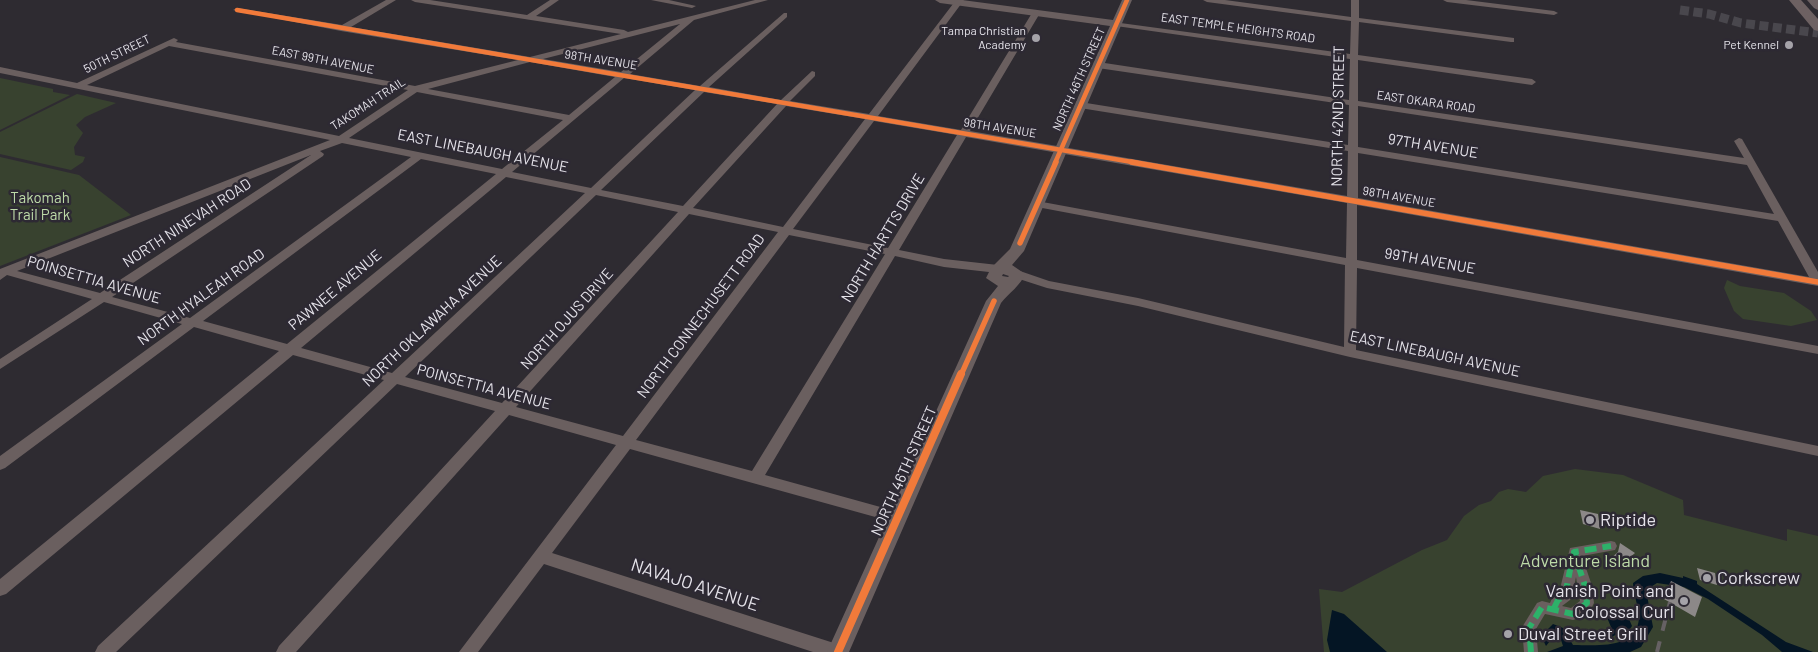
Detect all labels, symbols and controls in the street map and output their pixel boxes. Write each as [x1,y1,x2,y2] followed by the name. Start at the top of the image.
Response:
[1160,10,1316,46] street label: EAST TEMPLE HEIGHTS ROAD
[941,24,1026,52] place label: Tampa Christian Academy
[1050,25,1108,133] street label: NORTH 46TH STREET
[81,32,153,76] street label: 50TH STREET
[1030,32,1042,44] marker: Tampa Christian Academy
[1723,38,1779,52] place label: Pet Kennel
[1783,39,1795,51] marker: Pet Kennel
[271,43,375,77] street label: EAST 99TH AVENUE
[1328,45,1348,187] street label: NORTH 42ND STREET
[564,47,638,73] street label: 98TH AVENUE
[328,75,408,133] street label: TAKOMAH TRAIL
[1376,88,1476,116] street label: EAST OKARA ROAD
[963,115,1037,141] street label: 98TH AVENUE
[396,126,570,176] street label: EAST LINEBAUGH AVENUE
[1387,130,1479,162] street label: 97TH AVENUE
[837,170,929,306] street label: NORTH HARTTS DRIVE
[119,175,255,271] street label: NORTH NINEVAH ROAD
[1362,184,1436,210] street label: 98TH AVENUE
[10,189,70,224] park label: Takomah Trail Park
[633,230,769,402] street label: NORTH CONNECHUSETT ROAD
[1383,244,1477,278] street label: 99TH AVENUE
[134,245,268,349] street label: NORTH HYALEAH ROAD
[285,246,385,334] street label: PAWNEE AVENUE
[25,252,163,308] street label: POINSETTIA AVENUE
[359,252,505,390] street label: NORTH OKLAWAHA AVENUE
[517,265,617,373] street label: NORTH OJUS DRIVE
[1348,327,1522,381] street label: EAST LINEBAUGH AVENUE
[415,360,553,414] street label: POINSETTIA AVENUE
[867,403,941,539] street label: NORTH 46TH STREET
[1600,509,1656,531] place label: Riptide
[1584,514,1596,526] marker: Riptide
[1520,550,1650,572] park label: Adventure Island
[628,554,762,616] street label: NAVAJO AVENUE
[1717,567,1800,589] place label: Corkscrew
[1701,572,1713,584] marker: Corkscrew
[1546,580,1674,622] place label: Vanish Point and Colossal Curl
[1678,595,1690,607] marker: Vanish Point and Colossal Curl
[1518,623,1647,645] place label: Duval Street Grill
[1502,628,1514,640] marker: Duval Street Grill

